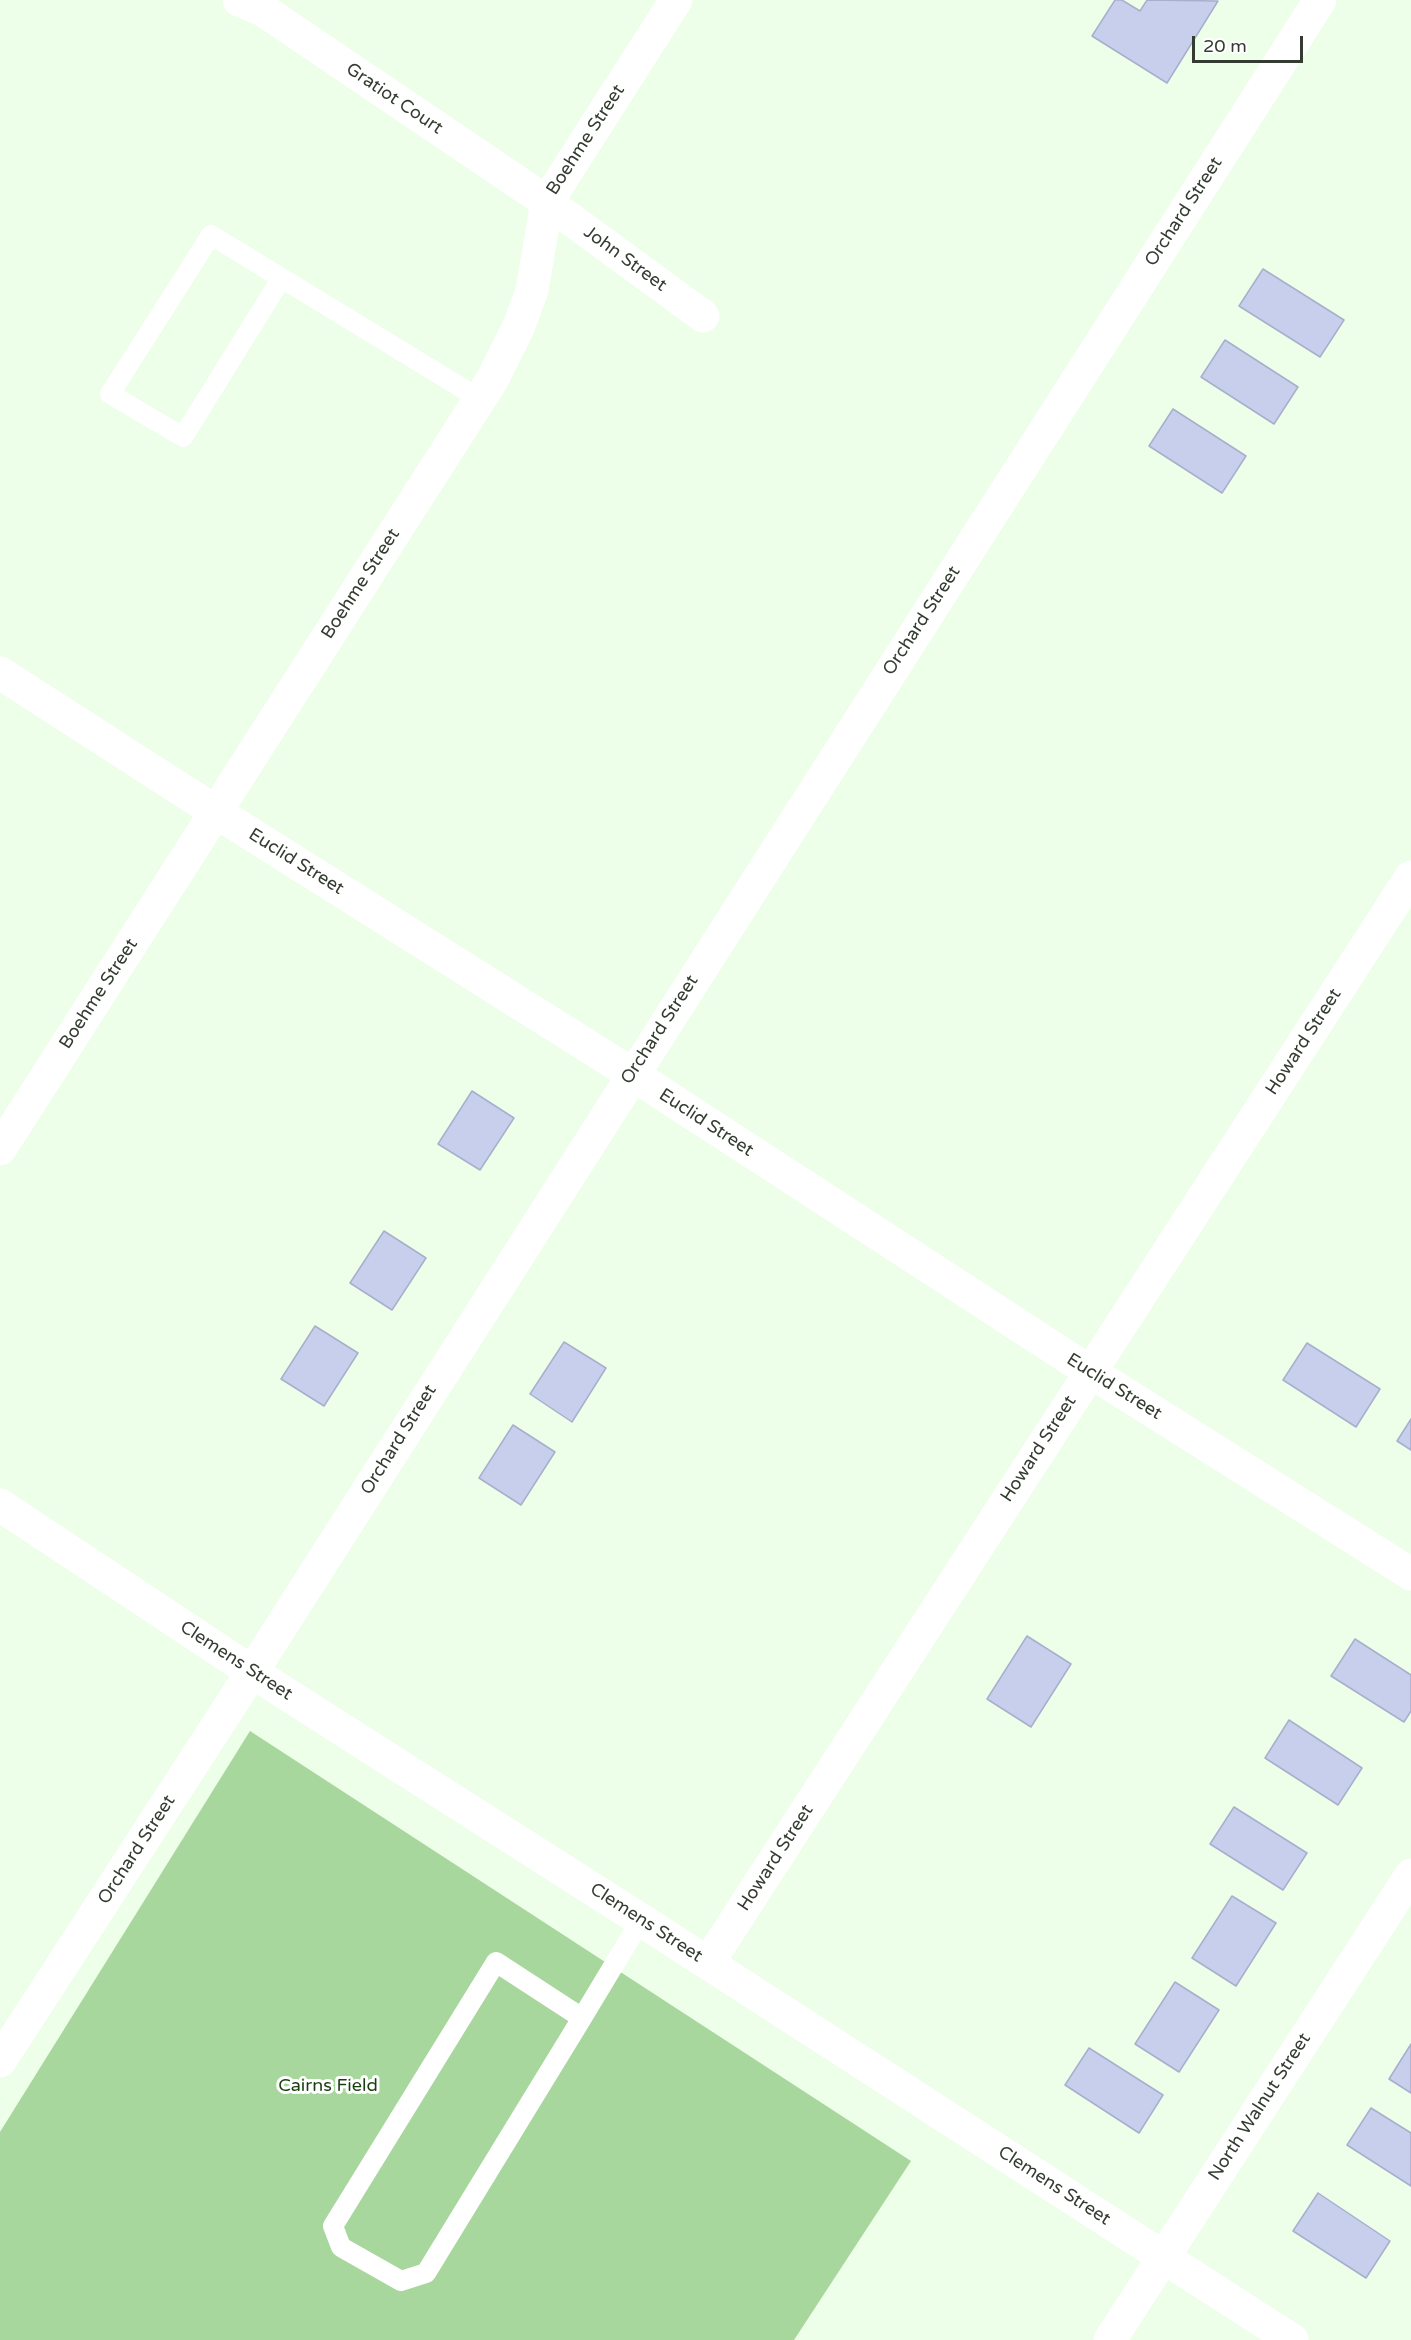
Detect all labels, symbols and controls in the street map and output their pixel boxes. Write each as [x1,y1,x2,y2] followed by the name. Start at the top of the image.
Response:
[1195,24,1306,62] scale bar
[1203,35,1247,57] text: 20 m
[341,59,447,139] street label: Gratiot Court
[542,81,630,199] street label: Boehme Street
[1141,153,1227,271] street label: Orchard Street
[579,222,671,296] street label: John Street
[317,525,405,643] street label: Boehme Street
[879,562,965,680] street label: Orchard Street
[244,824,348,900] street label: Euclid Street
[55,935,143,1053] street label: Boehme Street
[617,971,703,1089] street label: Orchard Street
[1262,985,1346,1099] street label: Howard Street
[655,1084,757,1162] street label: Euclid Street
[1062,1349,1166,1425] street label: Euclid Street
[356,1381,442,1499] street label: Orchard Street
[997,1392,1081,1506] street label: Howard Street
[176,1617,296,1705] street label: Clemens Street
[94,1791,180,1909] street label: Orchard Street
[734,1801,818,1915] street label: Howard Street
[586,1879,706,1967] street label: Clemens Street
[1204,2029,1316,2185] street label: North Walnut Street
[278,2075,378,2097] park label: Cairns Field
[994,2142,1114,2230] street label: Clemens Street

